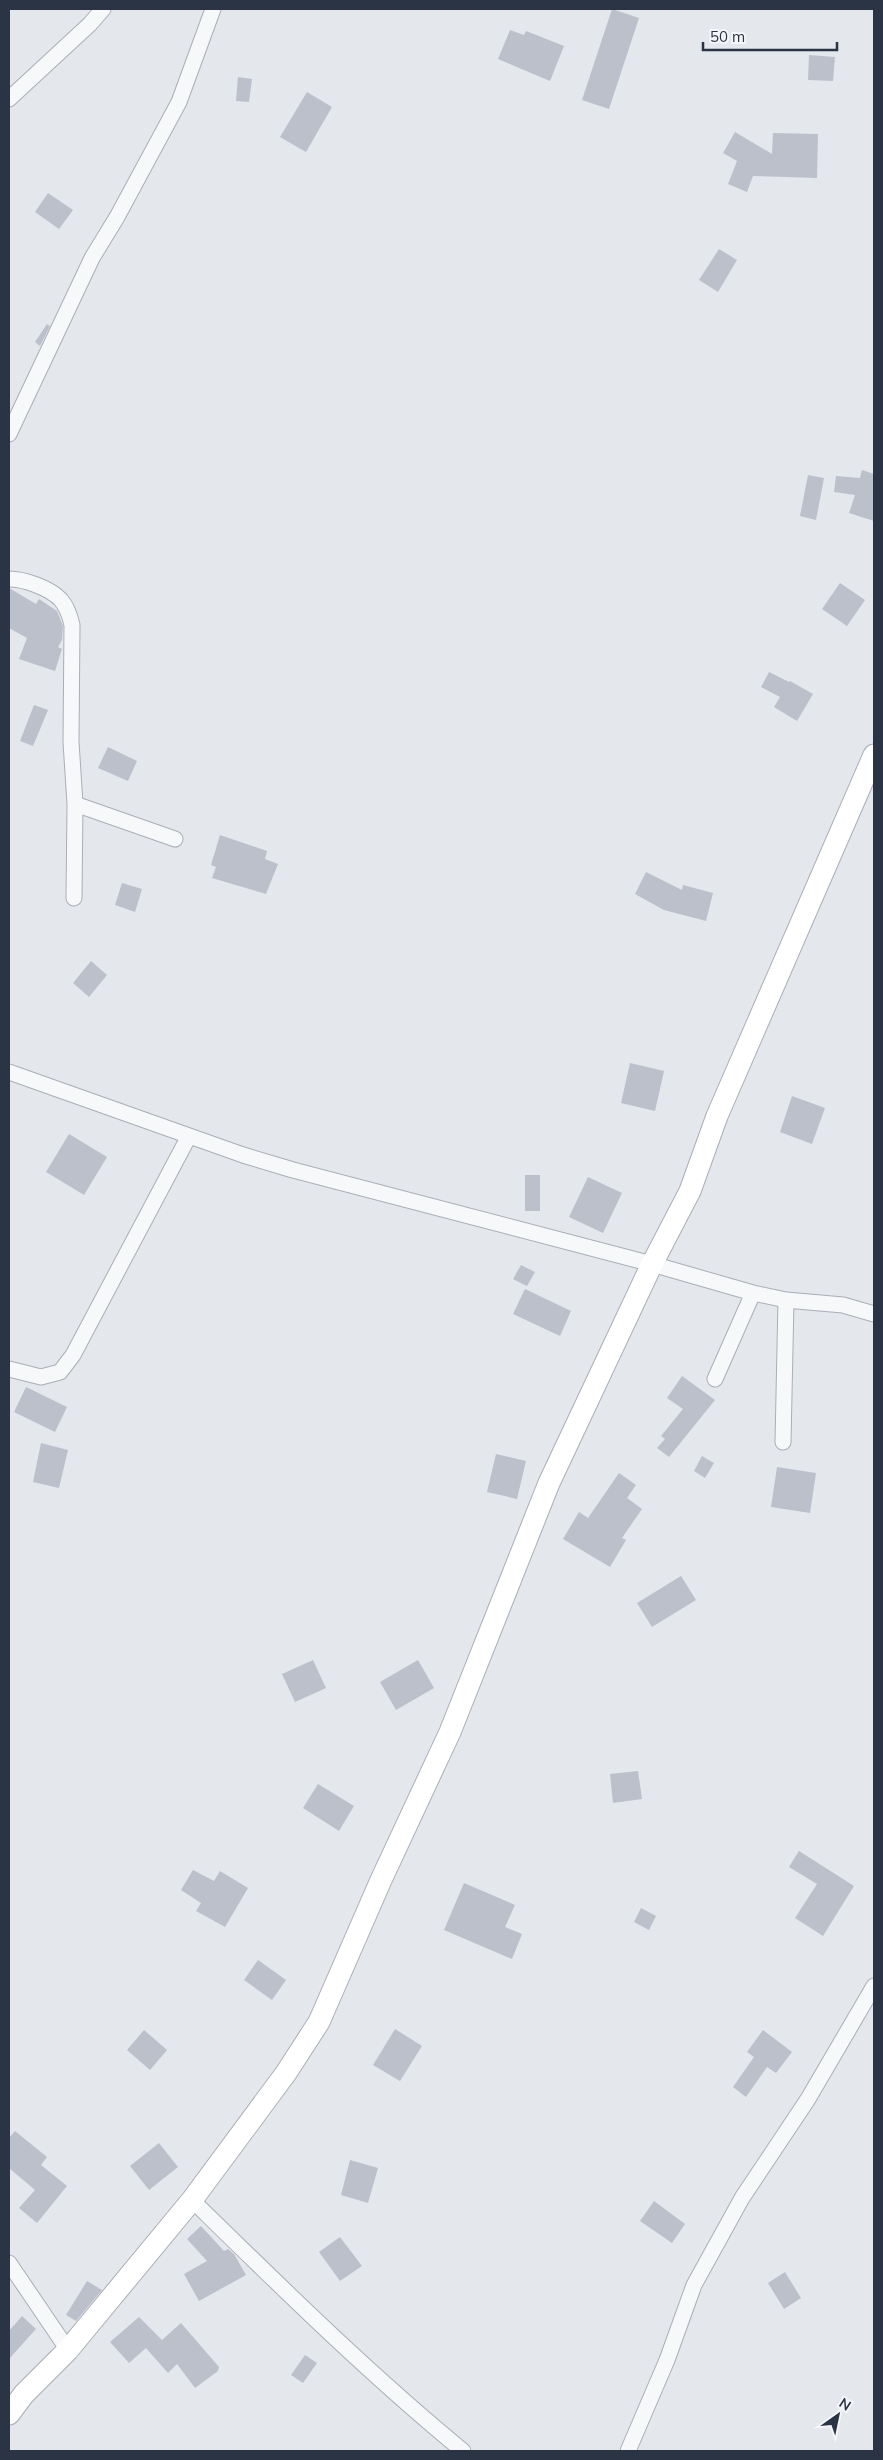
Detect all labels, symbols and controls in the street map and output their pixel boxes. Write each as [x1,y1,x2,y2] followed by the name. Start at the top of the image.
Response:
[703,20,837,52] scale bar
[710,27,745,46] text: 50 m
[813,2390,863,2440] north arrow
[836,2394,854,2415] text: N

